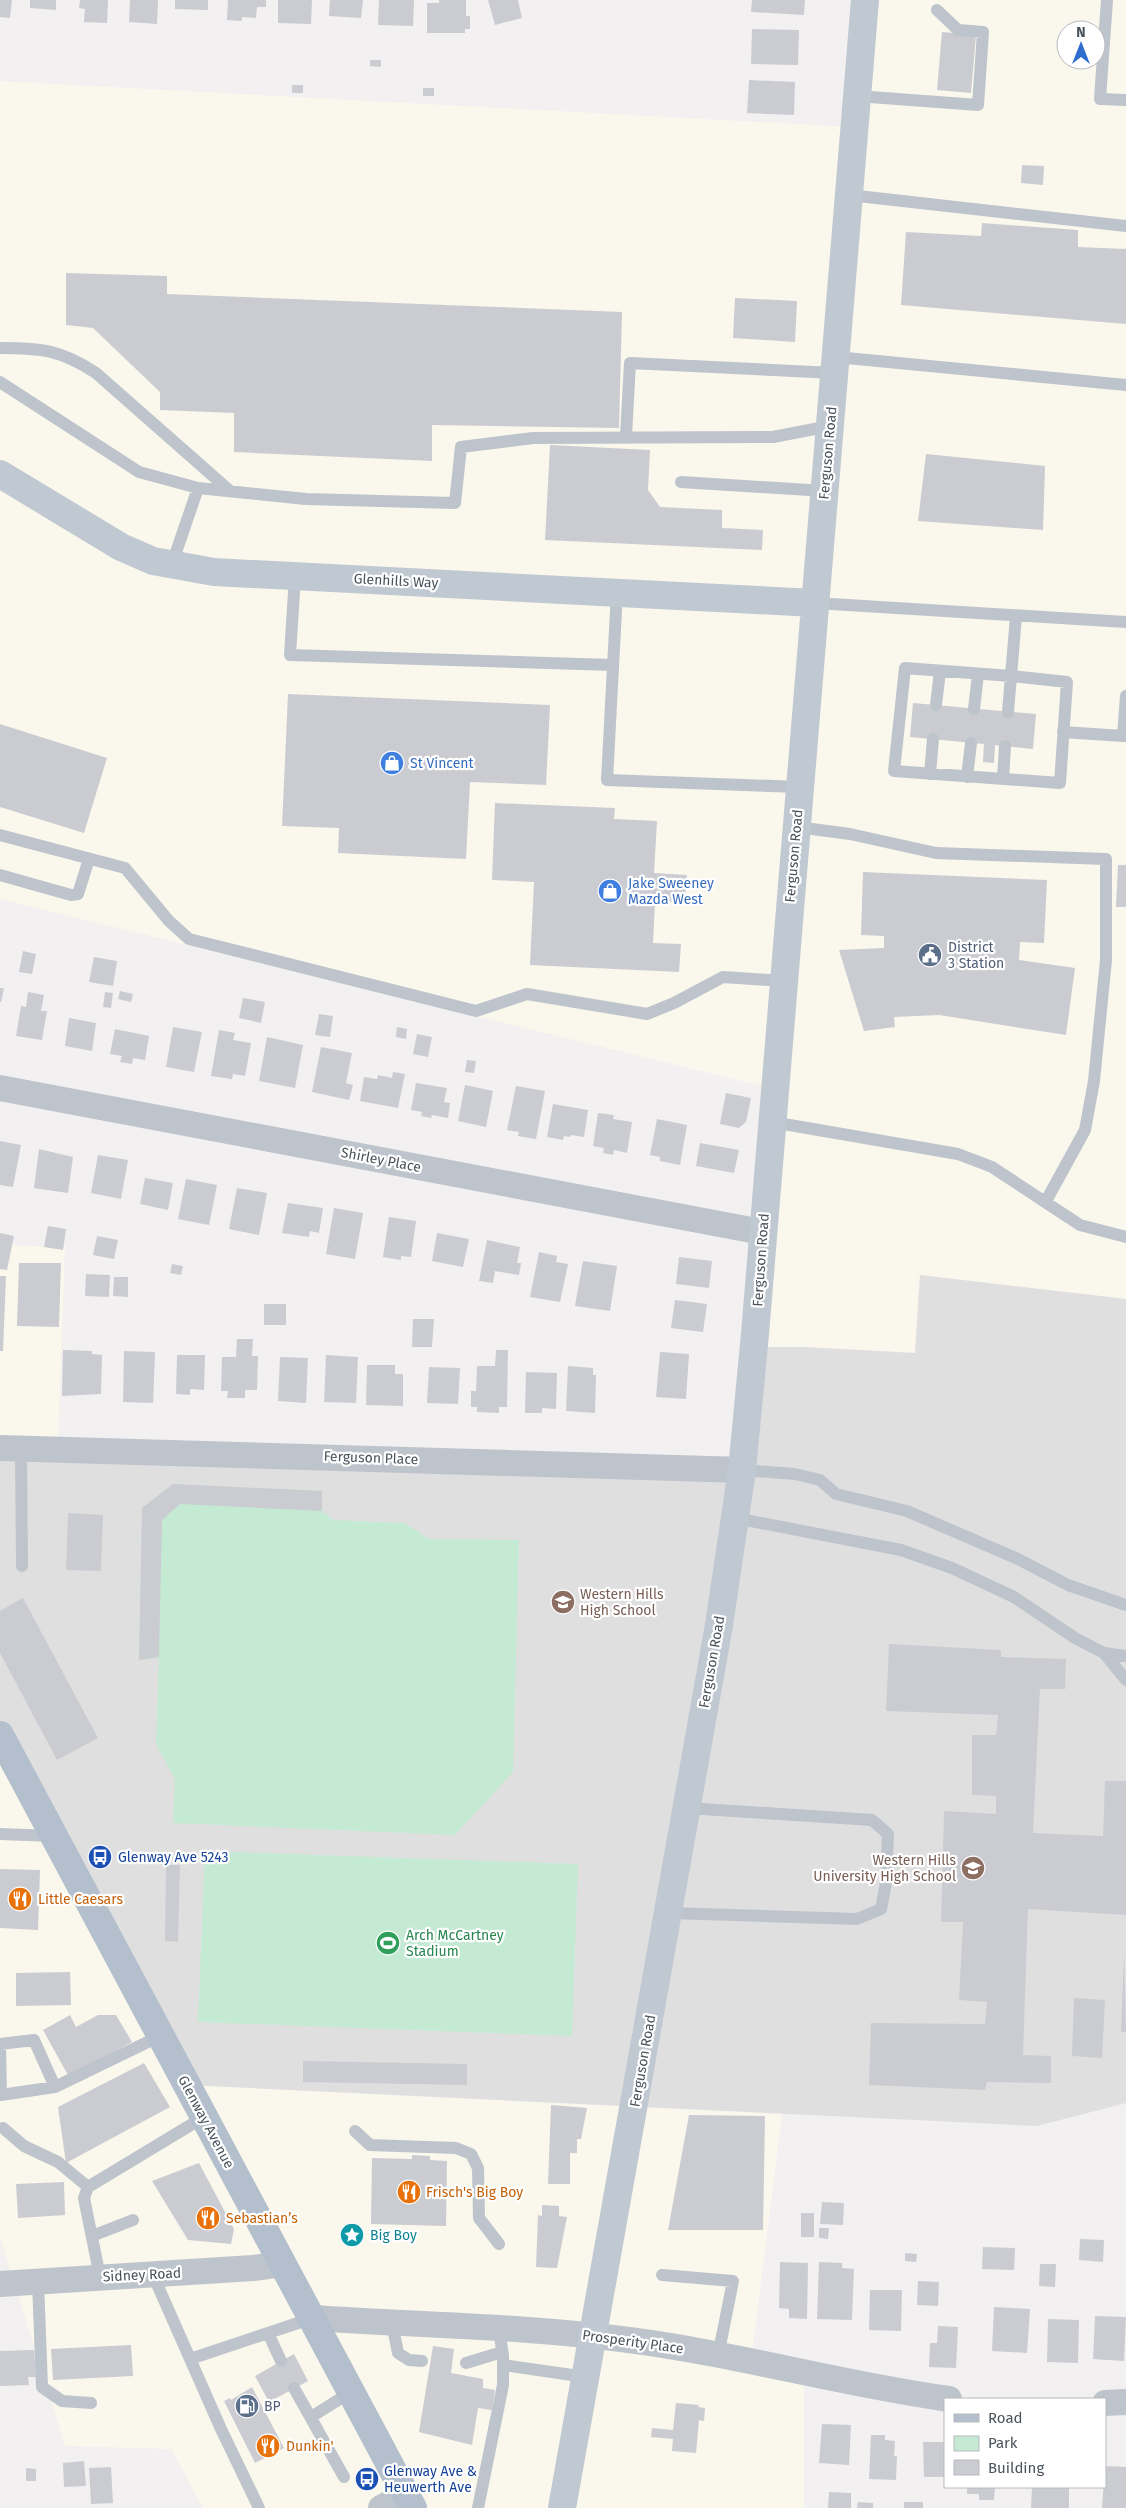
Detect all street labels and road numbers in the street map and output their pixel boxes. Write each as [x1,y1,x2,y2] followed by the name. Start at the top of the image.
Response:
[815,406,841,500] street label: Ferguson Road
[353,570,439,592] street label: Glenhills Way
[781,809,807,903] street label: Ferguson Road
[340,1144,422,1176] street label: Shirley Place
[749,1213,773,1307] street label: Ferguson Road
[323,1448,419,1468] street label: Ferguson Place
[696,1615,728,1709] street label: Ferguson Road
[627,2014,659,2108] street label: Ferguson Road
[174,2073,238,2171] street label: Glenway Avenue
[102,2264,182,2286] street label: Sidney Road
[581,2326,685,2358] street label: Prosperity Place

